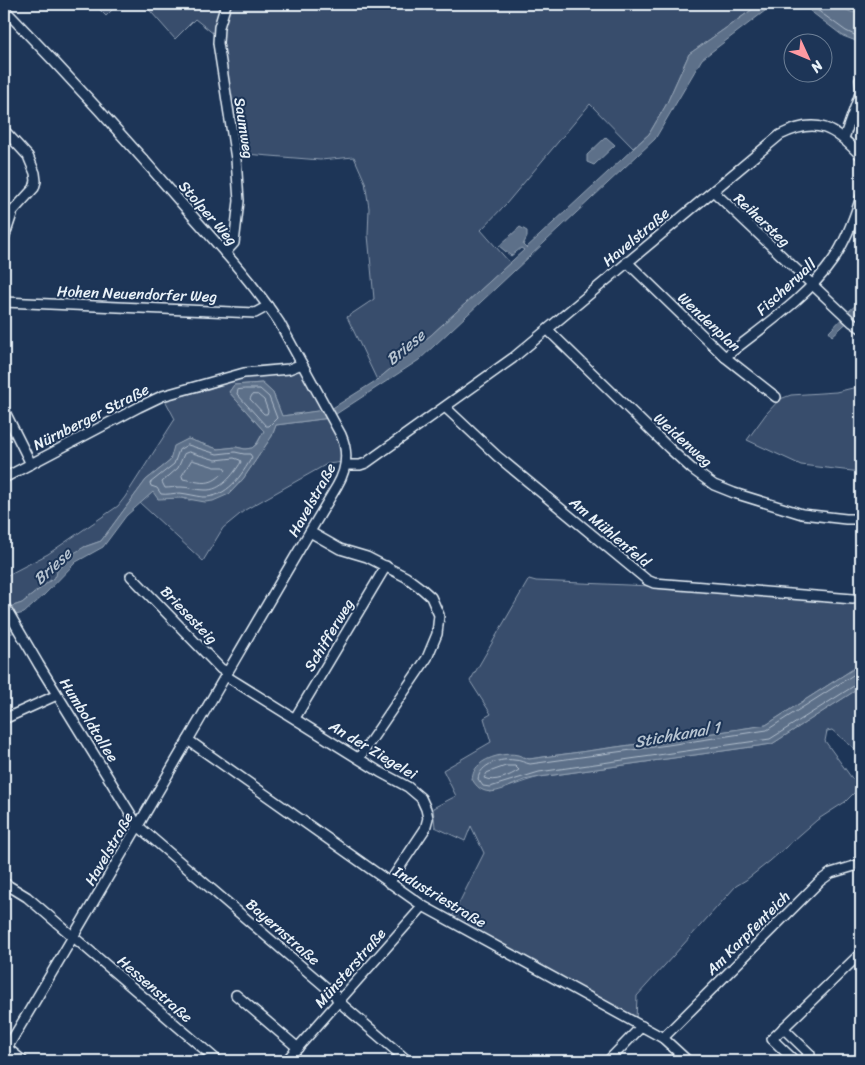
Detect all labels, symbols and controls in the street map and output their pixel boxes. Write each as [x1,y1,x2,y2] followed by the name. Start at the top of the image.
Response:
[782,32,832,82] north arrow
[804,54,830,79] text: N
[226,96,262,160] street label: Saumweg
[172,174,244,252] street label: Stolper Weg
[727,187,797,254] street label: Reihersteg
[596,201,676,273] street label: Havelstraße
[750,251,823,322] street label: Fischerwall
[57,278,218,310] street label: Hohen Neuendorfer Weg
[671,286,747,358] street label: Wendenplan
[379,321,433,373] water label: Briese
[28,376,154,458] street label: Nürnberger Straße
[647,406,719,474] street label: Weidenweg
[281,458,343,542] street label: Havelstraße
[563,489,657,575] street label: Am Mühlenfeld
[26,539,80,592] water label: Briese
[154,579,224,651] street label: Briesesteig
[297,593,361,677] street label: Schifferweg
[53,672,126,768] street label: Humboldtallee
[632,712,724,756] water label: Stichkanal 1
[323,713,423,787] street label: An der Ziegelei
[77,807,141,891] street label: Havelstraße
[388,858,492,935] street label: Industriestraße
[699,884,797,982] street label: Am Karpfenteich
[240,892,326,972] street label: Bayernstraße
[308,922,392,1014] street label: Münsterstraße
[111,949,199,1030] street label: Hessenstraße

